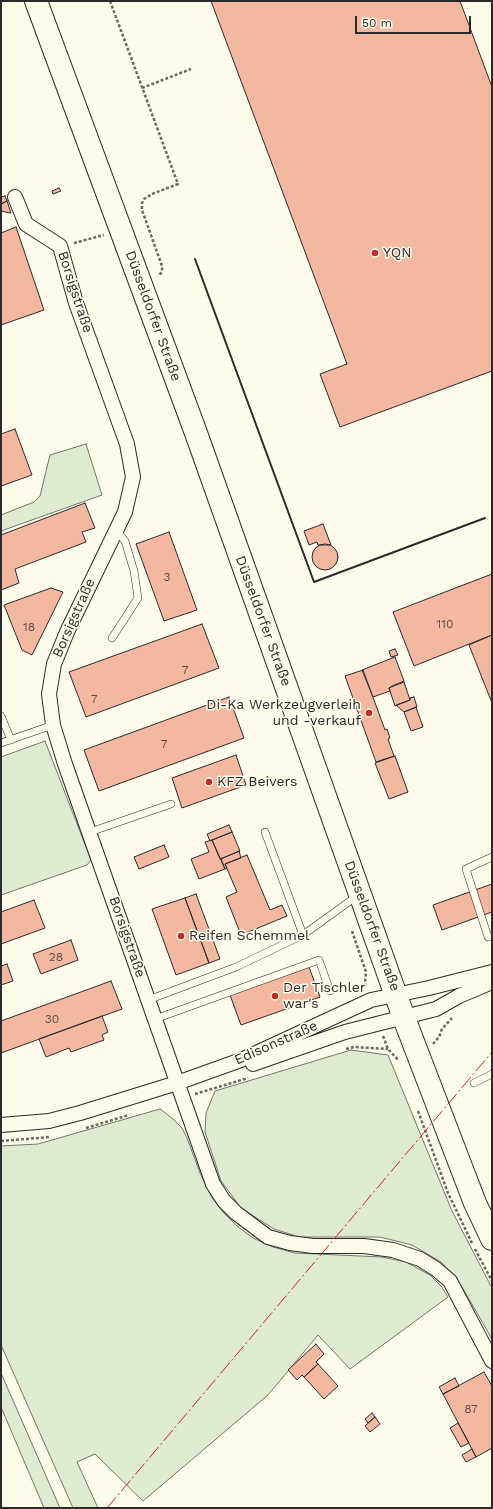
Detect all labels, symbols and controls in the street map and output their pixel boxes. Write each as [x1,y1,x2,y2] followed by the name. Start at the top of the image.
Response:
[357,8,473,34] scale bar
[362,16,392,30] text: 50 m
[383,245,411,261] place label: YQN
[122,248,184,384] street label: Düsseldorfer Straße
[370,248,380,258] marker: YQN
[54,249,96,335] street label: Borsigstraße
[232,553,294,689] street label: Düsseldorfer Straße
[164,570,170,584] house number: 3
[49,576,99,660] street label: Borsigstraße
[437,617,453,631] house number: 110
[23,620,35,634] house number: 18
[182,663,188,677] house number: 7
[91,692,97,706] house number: 7
[206,697,361,730] place label: Di-Ka Werkzeugverleih und -verkauf
[364,708,374,718] marker: Di-Ka Werkzeugverleih und -verkauf
[161,737,167,751] house number: 7
[217,774,297,790] place label: KFZ Beivers
[204,777,214,787] marker: KFZ Beivers
[341,858,403,994] street label: Düsseldorfer Straße
[105,894,149,980] street label: Borsigstraße
[189,928,309,944] place label: Reifen Schemmel
[176,931,186,941] marker: Reifen Schemmel
[49,950,63,964] house number: 28
[283,980,366,1012] place label: Der Tischler war's
[270,991,280,1001] marker: Der Tischler war's
[45,1012,59,1026] house number: 30
[232,1017,320,1069] street label: Edisonstraße
[464,1402,478,1416] house number: 87

